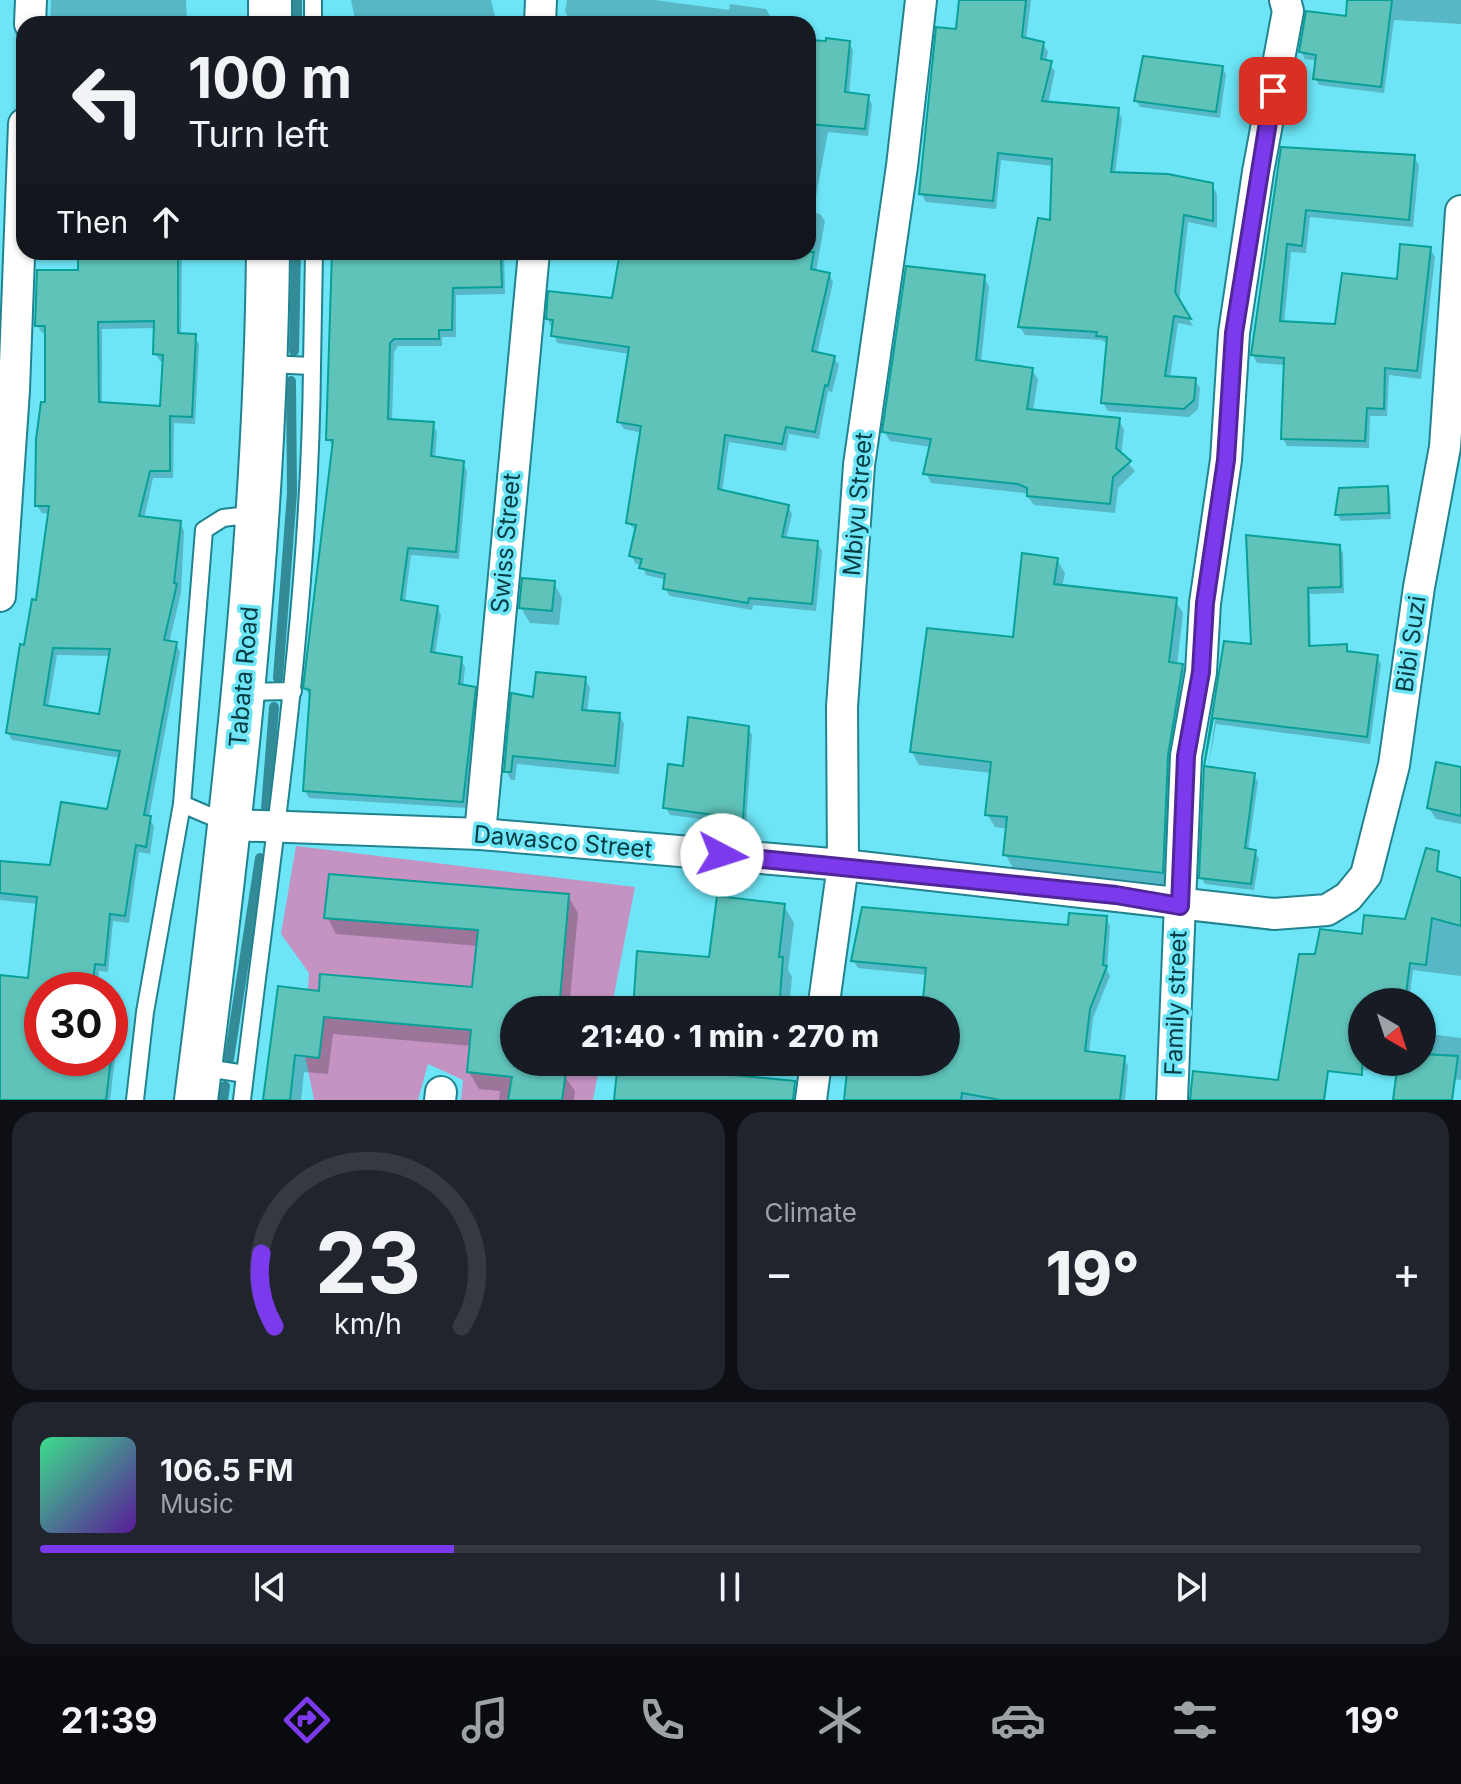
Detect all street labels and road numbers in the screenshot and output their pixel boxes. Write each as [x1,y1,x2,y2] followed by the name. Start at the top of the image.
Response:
[837,431,878,577] street label: Mbiyu Street
[485,471,526,614] street label: Swiss Street
[1389,594,1432,694] street label: Bibi Suzi
[223,605,264,749] street label: Tabata Road
[473,819,654,864] street label: Dawasco Street
[1158,930,1193,1076] street label: Family street

